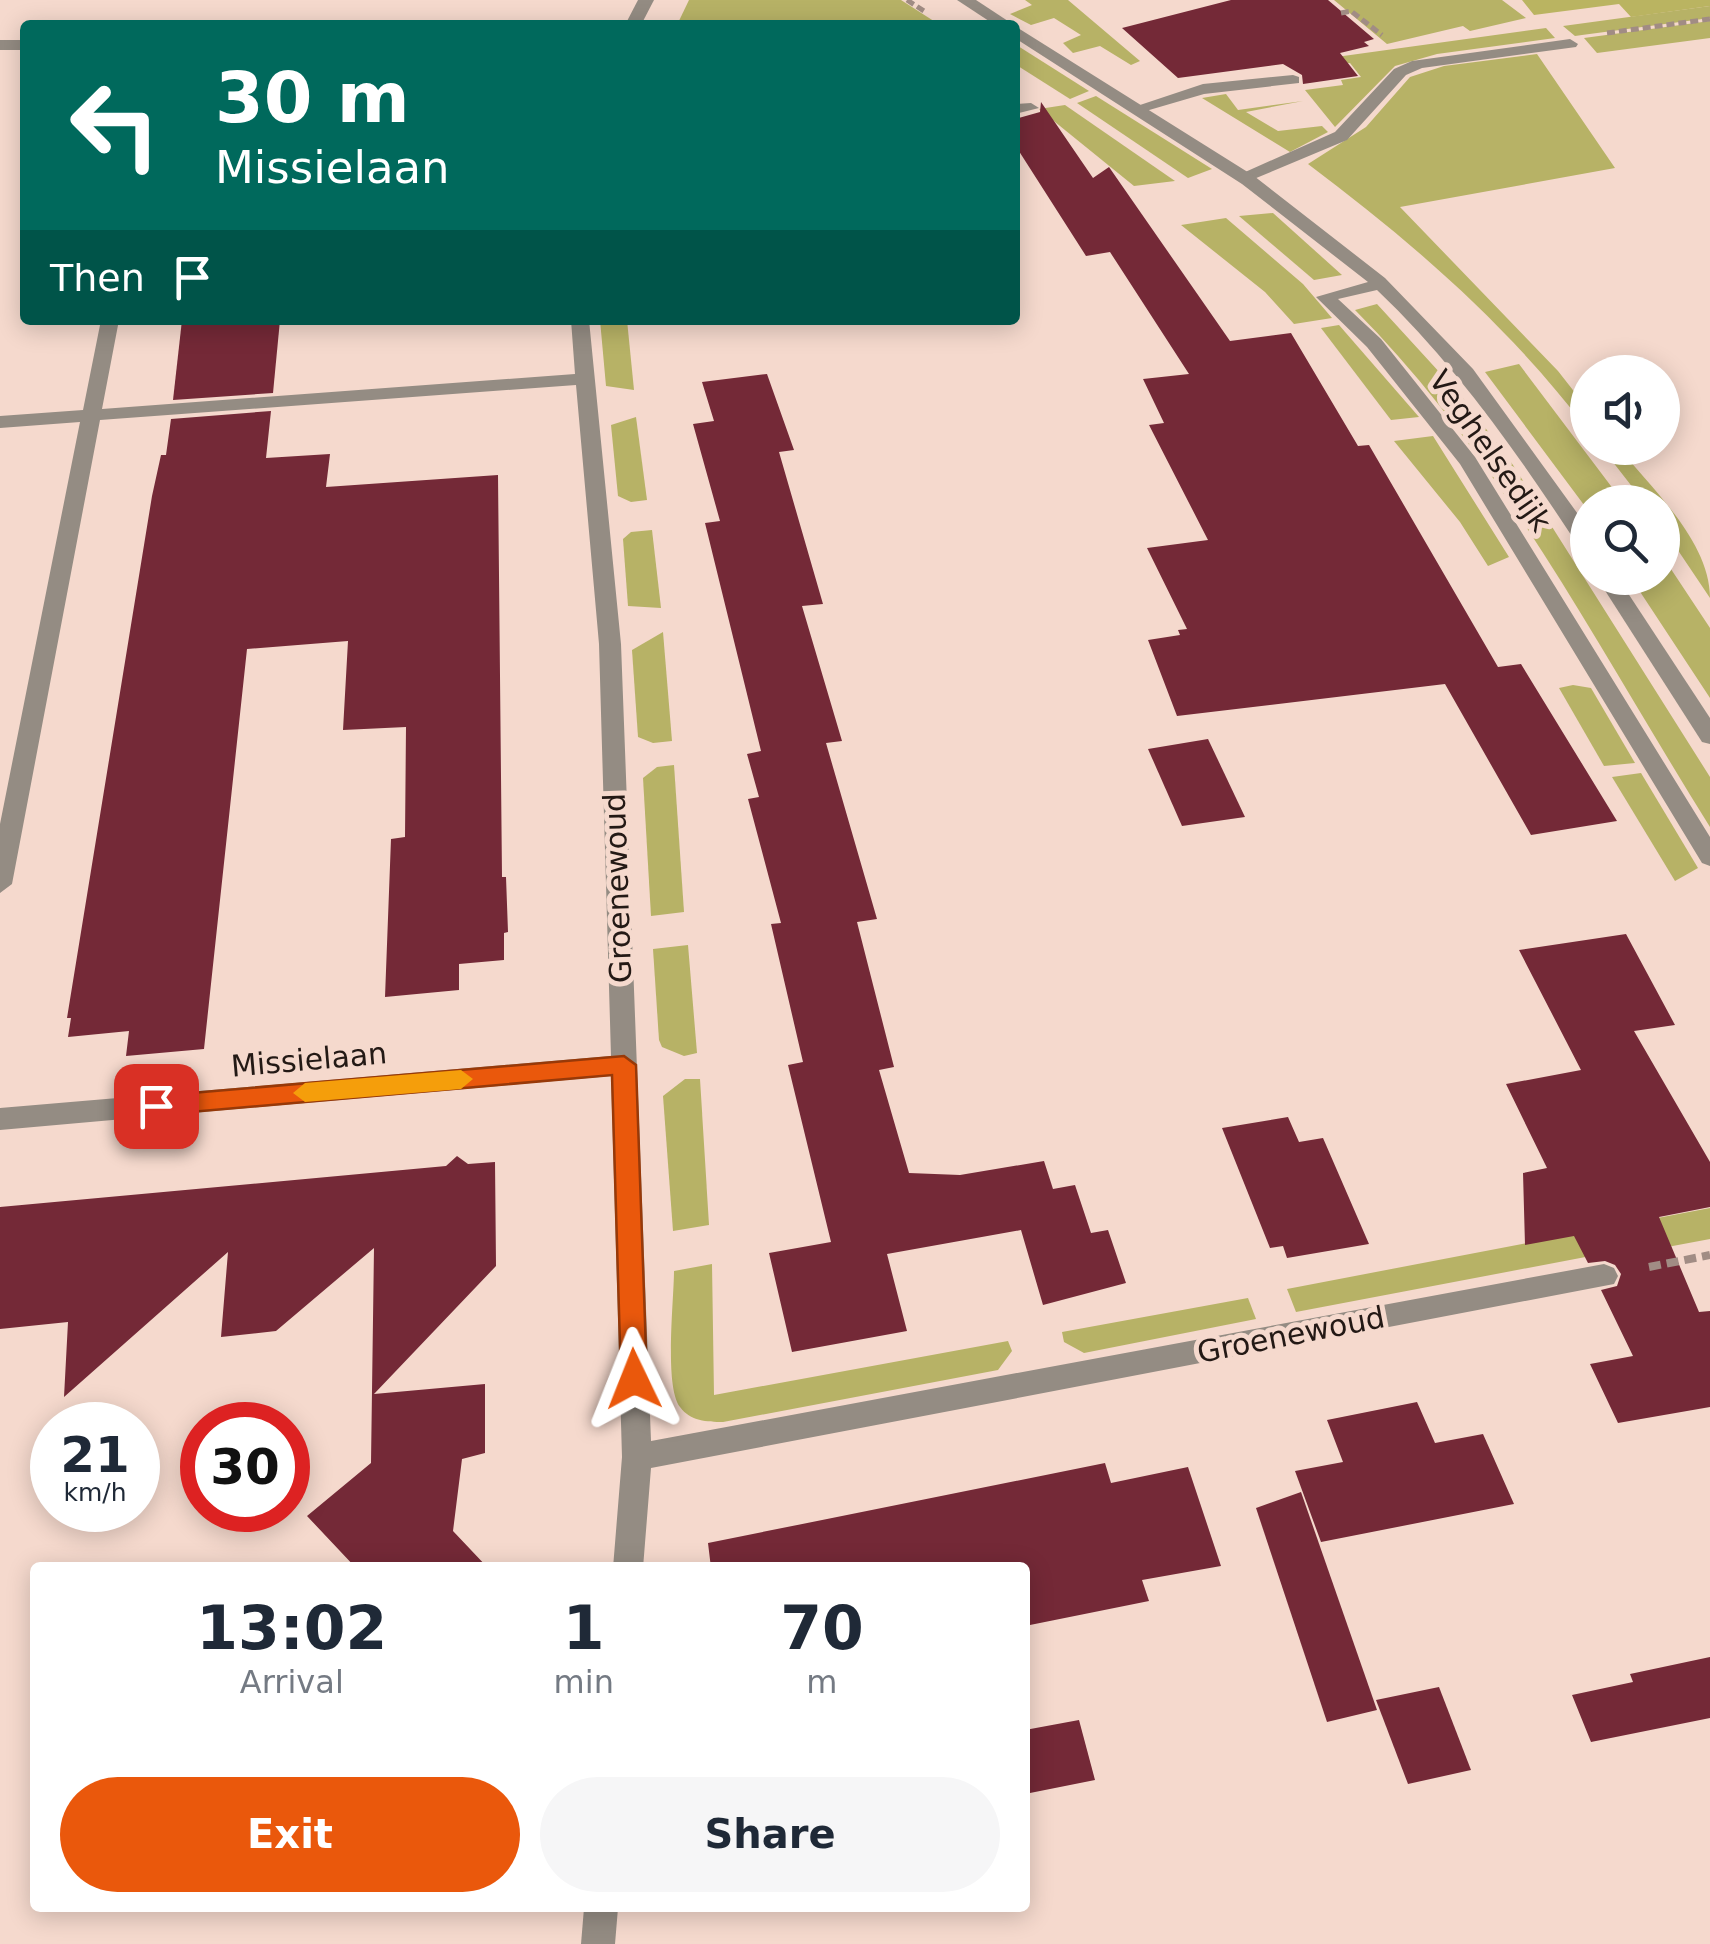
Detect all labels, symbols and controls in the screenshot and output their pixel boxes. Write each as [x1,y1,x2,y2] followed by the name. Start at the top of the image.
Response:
[215,57,410,139] text: 30 m
[50,60,180,190] icon: left
[215,141,450,194] text: Missielaan
[165,250,220,305] icon: arrive
[50,256,145,300] text: Then
[1570,355,1680,595] map controls
[1570,355,1680,465] button: sound
[1422,363,1559,539] street label: Veghelsedijk
[1570,485,1680,595] button: search
[597,792,638,984] street label: Groenewoud
[230,1035,388,1084] street label: Missielaan
[114,1064,199,1149] pin
[129,1079,184,1134] icon: arrive
[1194,1299,1388,1370] street label: Groenewoud
[582,1327,686,1431] position arrow
[180,1402,310,1532] speed limit sign: 30
[60,1426,130,1484] text: 21
[63,1478,127,1507] text: km/h
[196,1593,387,1663] text: 13:02
[563,1593,605,1663] text: 1
[780,1593,864,1663] text: 70
[240,1663,344,1701] text: Arrival
[554,1663,614,1701] text: min
[806,1663,838,1701] text: m
[60,1777,520,1892] button: Exit
[540,1777,1000,1892] button: Share

